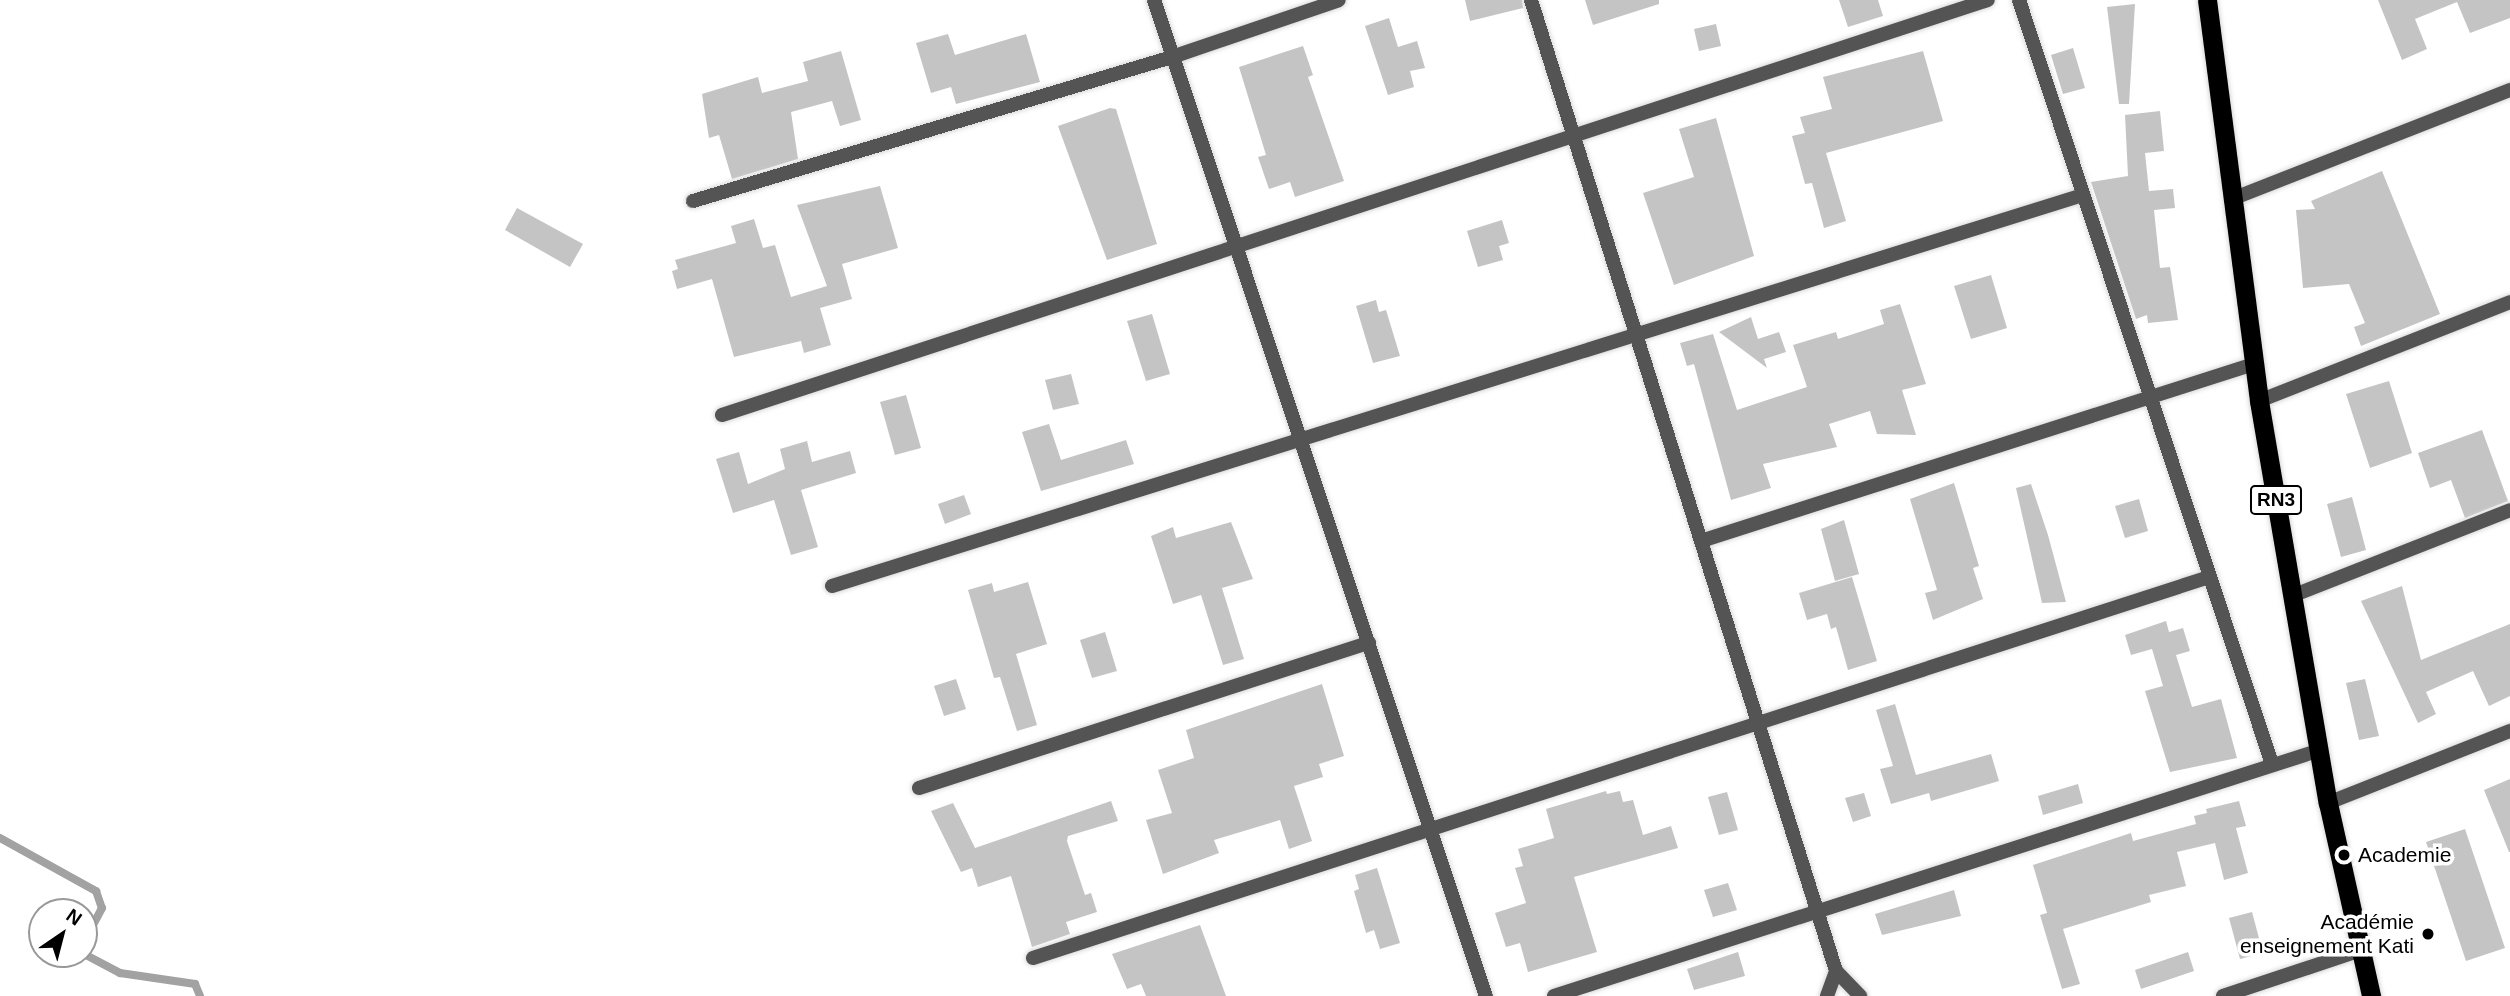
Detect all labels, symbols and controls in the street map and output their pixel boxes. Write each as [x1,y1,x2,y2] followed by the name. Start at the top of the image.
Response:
[2250,485,2302,516] road number: RN3
[2358,842,2451,868] place label: Academie
[2336,847,2352,863] marker: Academie
[28,898,98,968] north arrow
[63,904,86,930] text: N
[2240,909,2414,959] place label: Académie enseignement Kati
[2420,926,2436,942] marker: Académie enseignement Kati

